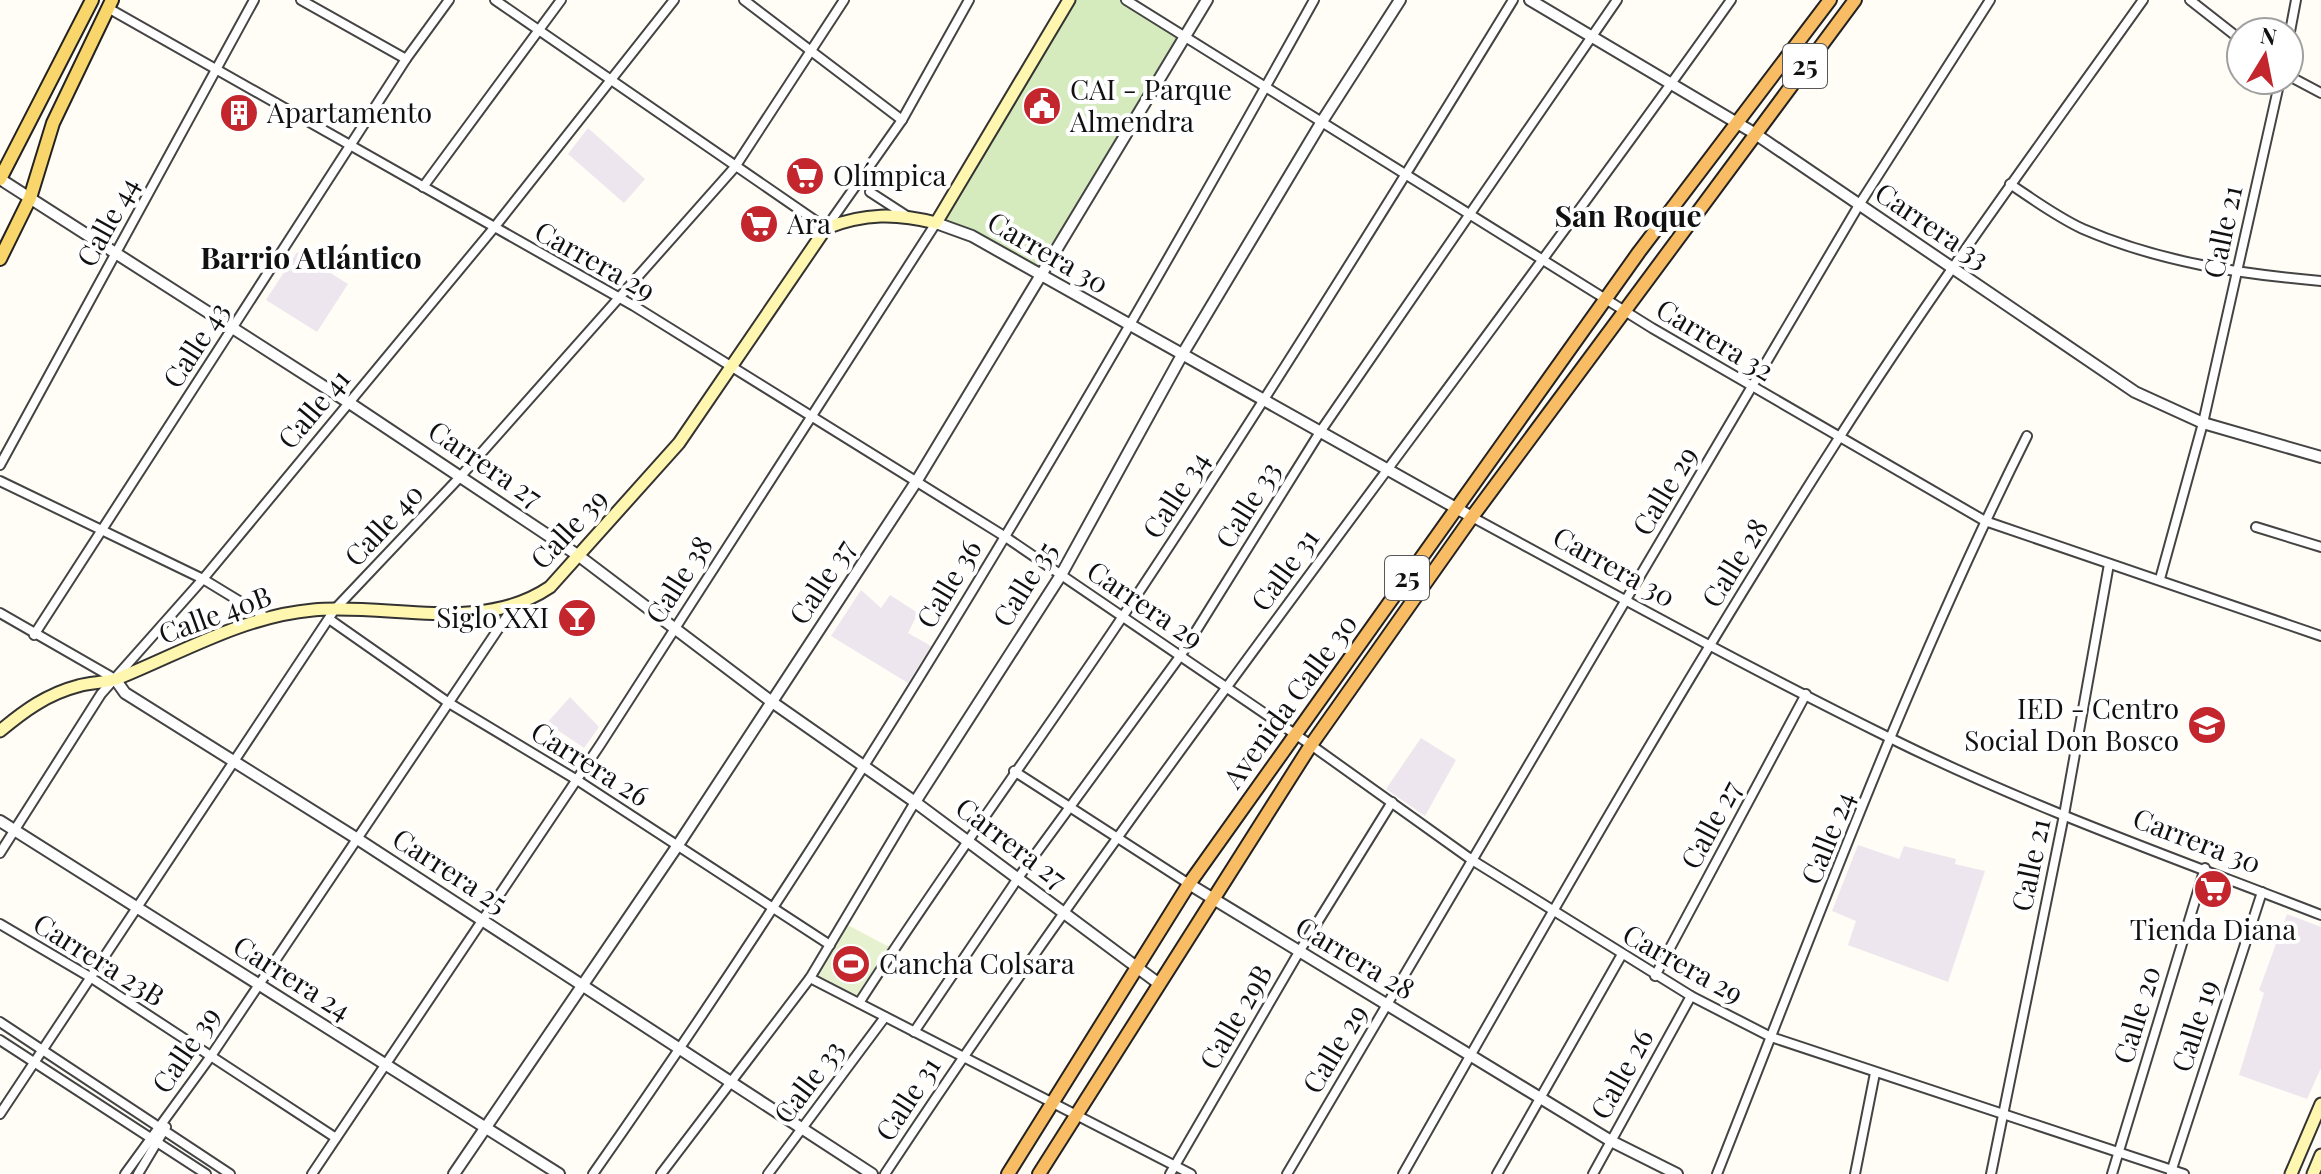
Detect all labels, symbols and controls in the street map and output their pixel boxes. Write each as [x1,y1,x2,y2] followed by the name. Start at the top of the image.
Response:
[2225,16,2305,96] north arrow
[2258,19,2279,51] text: N
[1783,44,1827,88] road number: 25
[1069,70,1232,139] place label: CAI - Parque Almendra
[1021,85,1063,127] public building icon: CAI - Parque Almendra
[218,92,260,134] building icon: Apartamento
[266,93,432,130] place label: Apartamento
[784,155,826,197] supermarket icon: Olímpica
[833,156,947,193] place label: Olímpica
[67,170,146,273] street label: Calle 44
[1869,173,1997,276] street label: Carrera 33
[2194,182,2249,281] street label: Calle 21
[1554,195,1702,235] district label: San Roque
[981,202,1116,301] street label: Carrera 30
[738,203,780,245] supermarket icon: Ara
[786,204,831,241] place label: Ara
[529,211,663,308] street label: Carrera 29
[200,237,422,277] district label: Barrio Atlántico
[1650,289,1781,388] street label: Carrera 32
[153,294,236,394] street label: Calle 43
[269,360,357,456] street label: Calle 41
[422,411,550,515] street label: Carrera 27
[1623,439,1705,542] street label: Calle 29
[1133,444,1217,545] street label: Calle 34
[1206,454,1288,554] street label: Calle 33
[335,475,431,573] street label: Calle 40
[521,480,614,576] street label: Calle 39
[1692,511,1775,614] street label: Calle 28
[1547,517,1682,614] street label: Carrera 30
[1241,521,1326,618] street label: Calle 31
[636,528,720,630] street label: Calle 38
[780,531,862,631] street label: Calle 37
[907,532,989,634] street label: Calle 36
[983,533,1064,633] street label: Calle 35
[1081,551,1211,656] street label: Carrera 29
[1385,556,1429,600] road number: 25
[153,576,276,651] street label: Calle 40B
[556,597,598,639] bar icon: Siglo XXI
[436,598,549,635] place label: Siglo XXI
[1213,606,1364,795] street label: Avenida Calle 30
[1964,689,2179,758] place label: IED - Centro Social Don Bosco
[2186,704,2228,746] school or university icon: IED - Centro Social Don Bosco
[525,712,657,814] street label: Carrera 26
[1671,773,1749,875] street label: Calle 27
[1791,785,1862,889] street label: Calle 24
[949,788,1075,896] street label: Carrera 27
[2128,798,2267,881] street label: Carrera 30
[2002,815,2057,914] street label: Calle 21
[386,819,515,921] street label: Carrera 25
[2192,868,2234,910] supermarket icon: Tienda Diana
[27,904,172,1014] street label: Carrera 23B
[1289,907,1422,1007] street label: Carrera 28
[2130,910,2296,947] place label: Tienda Diana
[1617,914,1751,1011] street label: Carrera 29
[227,926,359,1027] street label: Carrera 24
[830,943,872,985] sports icon: Cancha Colsara
[879,944,1075,981] place label: Cancha Colsara
[1190,957,1280,1075] street label: Calle 29B
[2103,961,2168,1068] street label: Calle 20
[2161,975,2226,1076] street label: Calle 19
[1293,997,1375,1100] street label: Calle 29
[142,999,227,1100] street label: Calle 39
[1581,1021,1661,1125] street label: Calle 26
[764,1032,851,1130] street label: Calle 33
[866,1049,948,1147] street label: Calle 31

